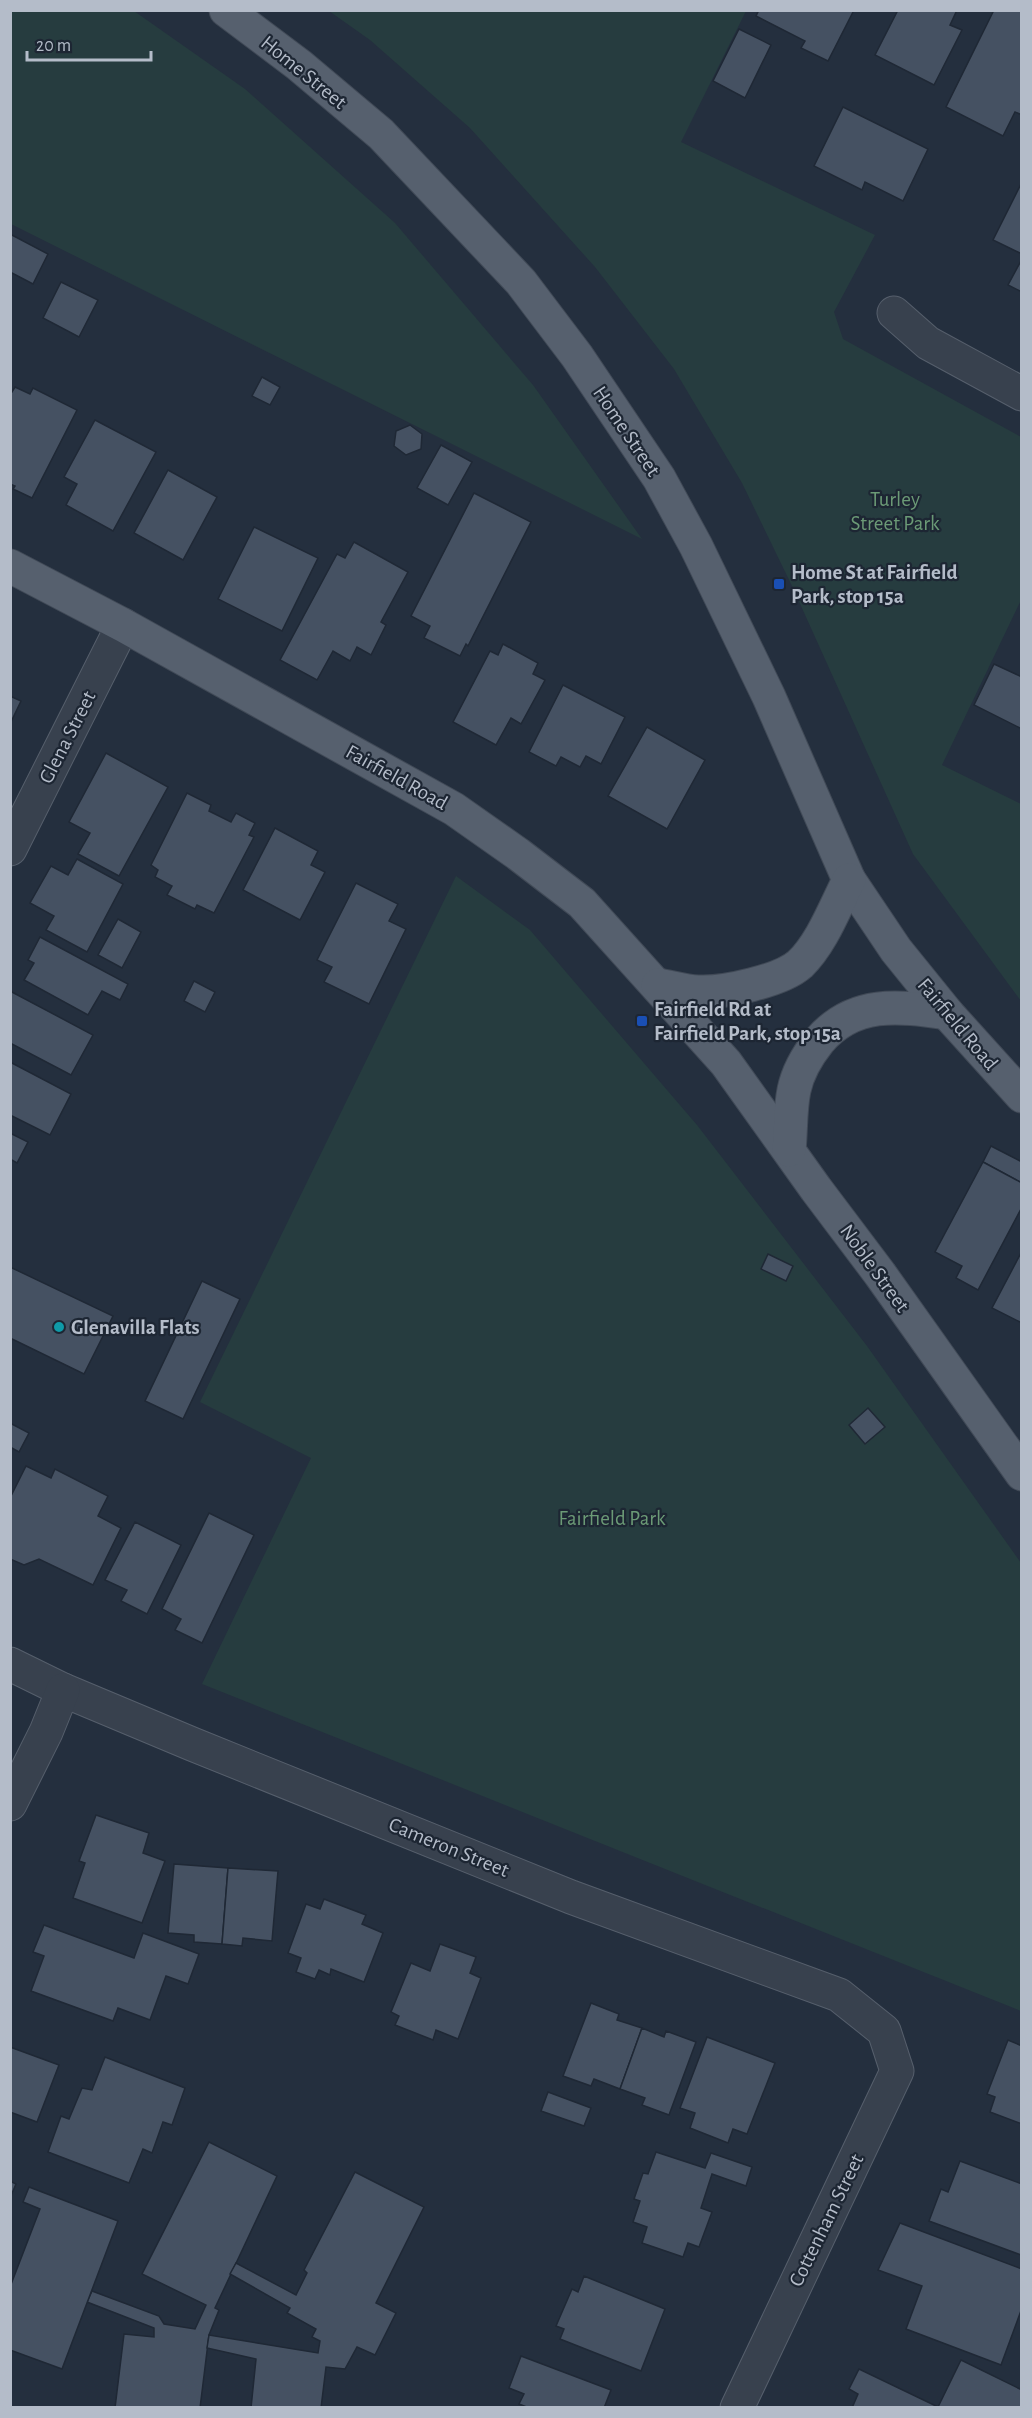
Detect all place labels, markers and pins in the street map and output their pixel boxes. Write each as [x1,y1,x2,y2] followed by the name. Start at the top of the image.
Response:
[791,562,958,607] place label: Home St at Fairfield Park, stop 15a
[772,577,786,591] marker: Home St at Fairfield Park, stop 15a
[654,999,841,1044] place label: Fairfield Rd at Fairfield Park, stop 15a
[635,1014,649,1028] marker: Fairfield Rd at Fairfield Park, stop 15a
[71,1317,200,1338] place label: Glenavilla Flats
[52,1320,66,1334] marker: Glenavilla Flats

